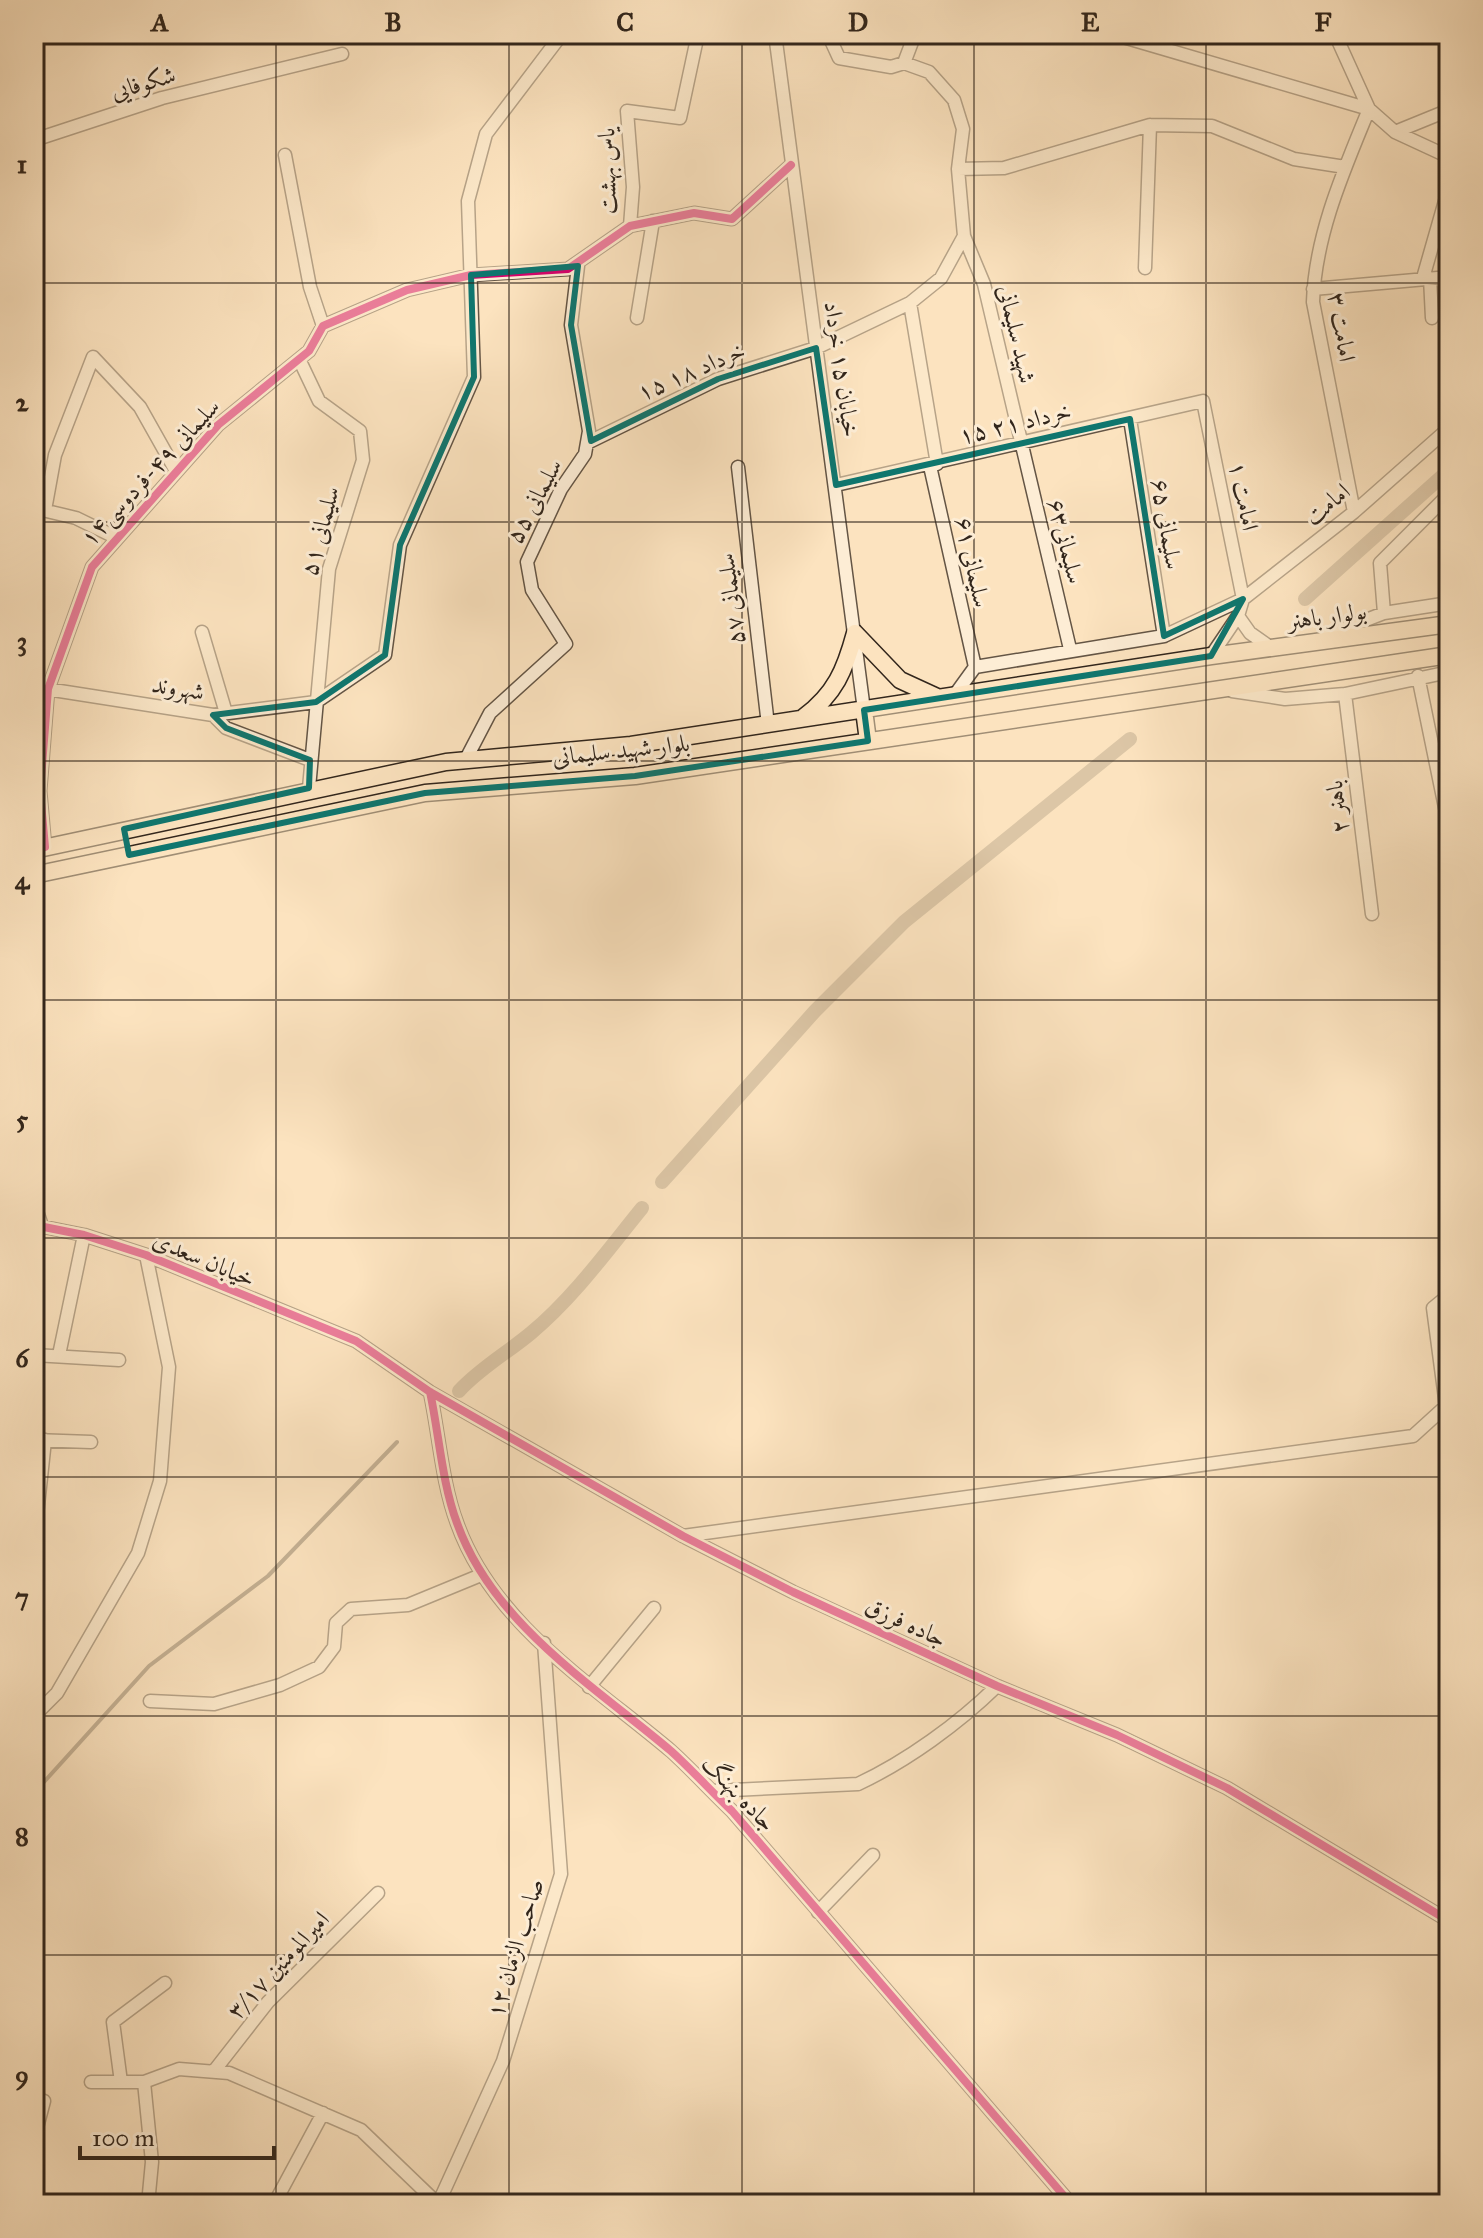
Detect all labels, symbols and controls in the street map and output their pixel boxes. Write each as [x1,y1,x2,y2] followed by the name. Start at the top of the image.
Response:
[149,6,169,38] text: A
[384,6,402,38] text: B
[616,6,634,38] text: C
[848,6,868,38] text: D
[1081,6,1100,38] text: E
[1315,6,1332,38] text: F
[107,59,179,107] street label: شکوفایی
[591,126,623,215] street label: یاس بهشت
[17,148,27,180] text: 1
[991,282,1043,386] street label: شهید سلیمانی
[1322,290,1362,364] street label: امامت ۳
[818,299,866,439] street label: خیابان ۱۵ خرداد
[632,335,750,407] street label: ۱۵ خرداد ۱۸
[16,386,30,418] text: 2
[74,392,228,553] street label: سلیمانی ۴۹-فردوسی۱۴
[956,396,1074,450] street label: ۱۵ خرداد ۲١
[499,453,569,549] street label: سلیمانی ۵۵
[1223,459,1265,533] street label: امامت ۱
[1145,476,1189,572] street label: سلیمانی ۶۵
[1298,476,1356,532] street label: امامت
[294,483,346,579] street label: سلیمانی ۵۱
[1041,495,1091,587] street label: سلیمانی۶۳
[949,514,997,610] street label: سلیمانی ۶۱
[711,552,751,646] street label: سلیمانی ۵۷
[1283,596,1368,637] street label: بولوار باهنر
[17,625,27,657] text: 3
[150,669,206,707] street label: شهروند
[551,728,691,772] street label: بلوار شهید سلیمانی
[1319,779,1355,835] street label: باهنر ۲
[15,864,31,896] text: 4
[16,1103,29,1135] text: 5
[148,1224,260,1294] street label: خیابان سعدی
[15,1342,30,1374] text: 6
[15,1581,29,1613] text: 7
[861,1590,951,1654] street label: جاده فرزق
[695,1749,783,1837] street label: جاده بنهنگ
[15,1820,29,1852] text: 8
[480,1875,551,2021] street label: صاحب الزمان ۱۲
[220,1905,336,2025] street label: امیرالمومنین ۳/۱۷
[15,2059,29,2091] text: 9
[80,2110,274,2160] scale bar
[92,2123,155,2153] text: 100 m

